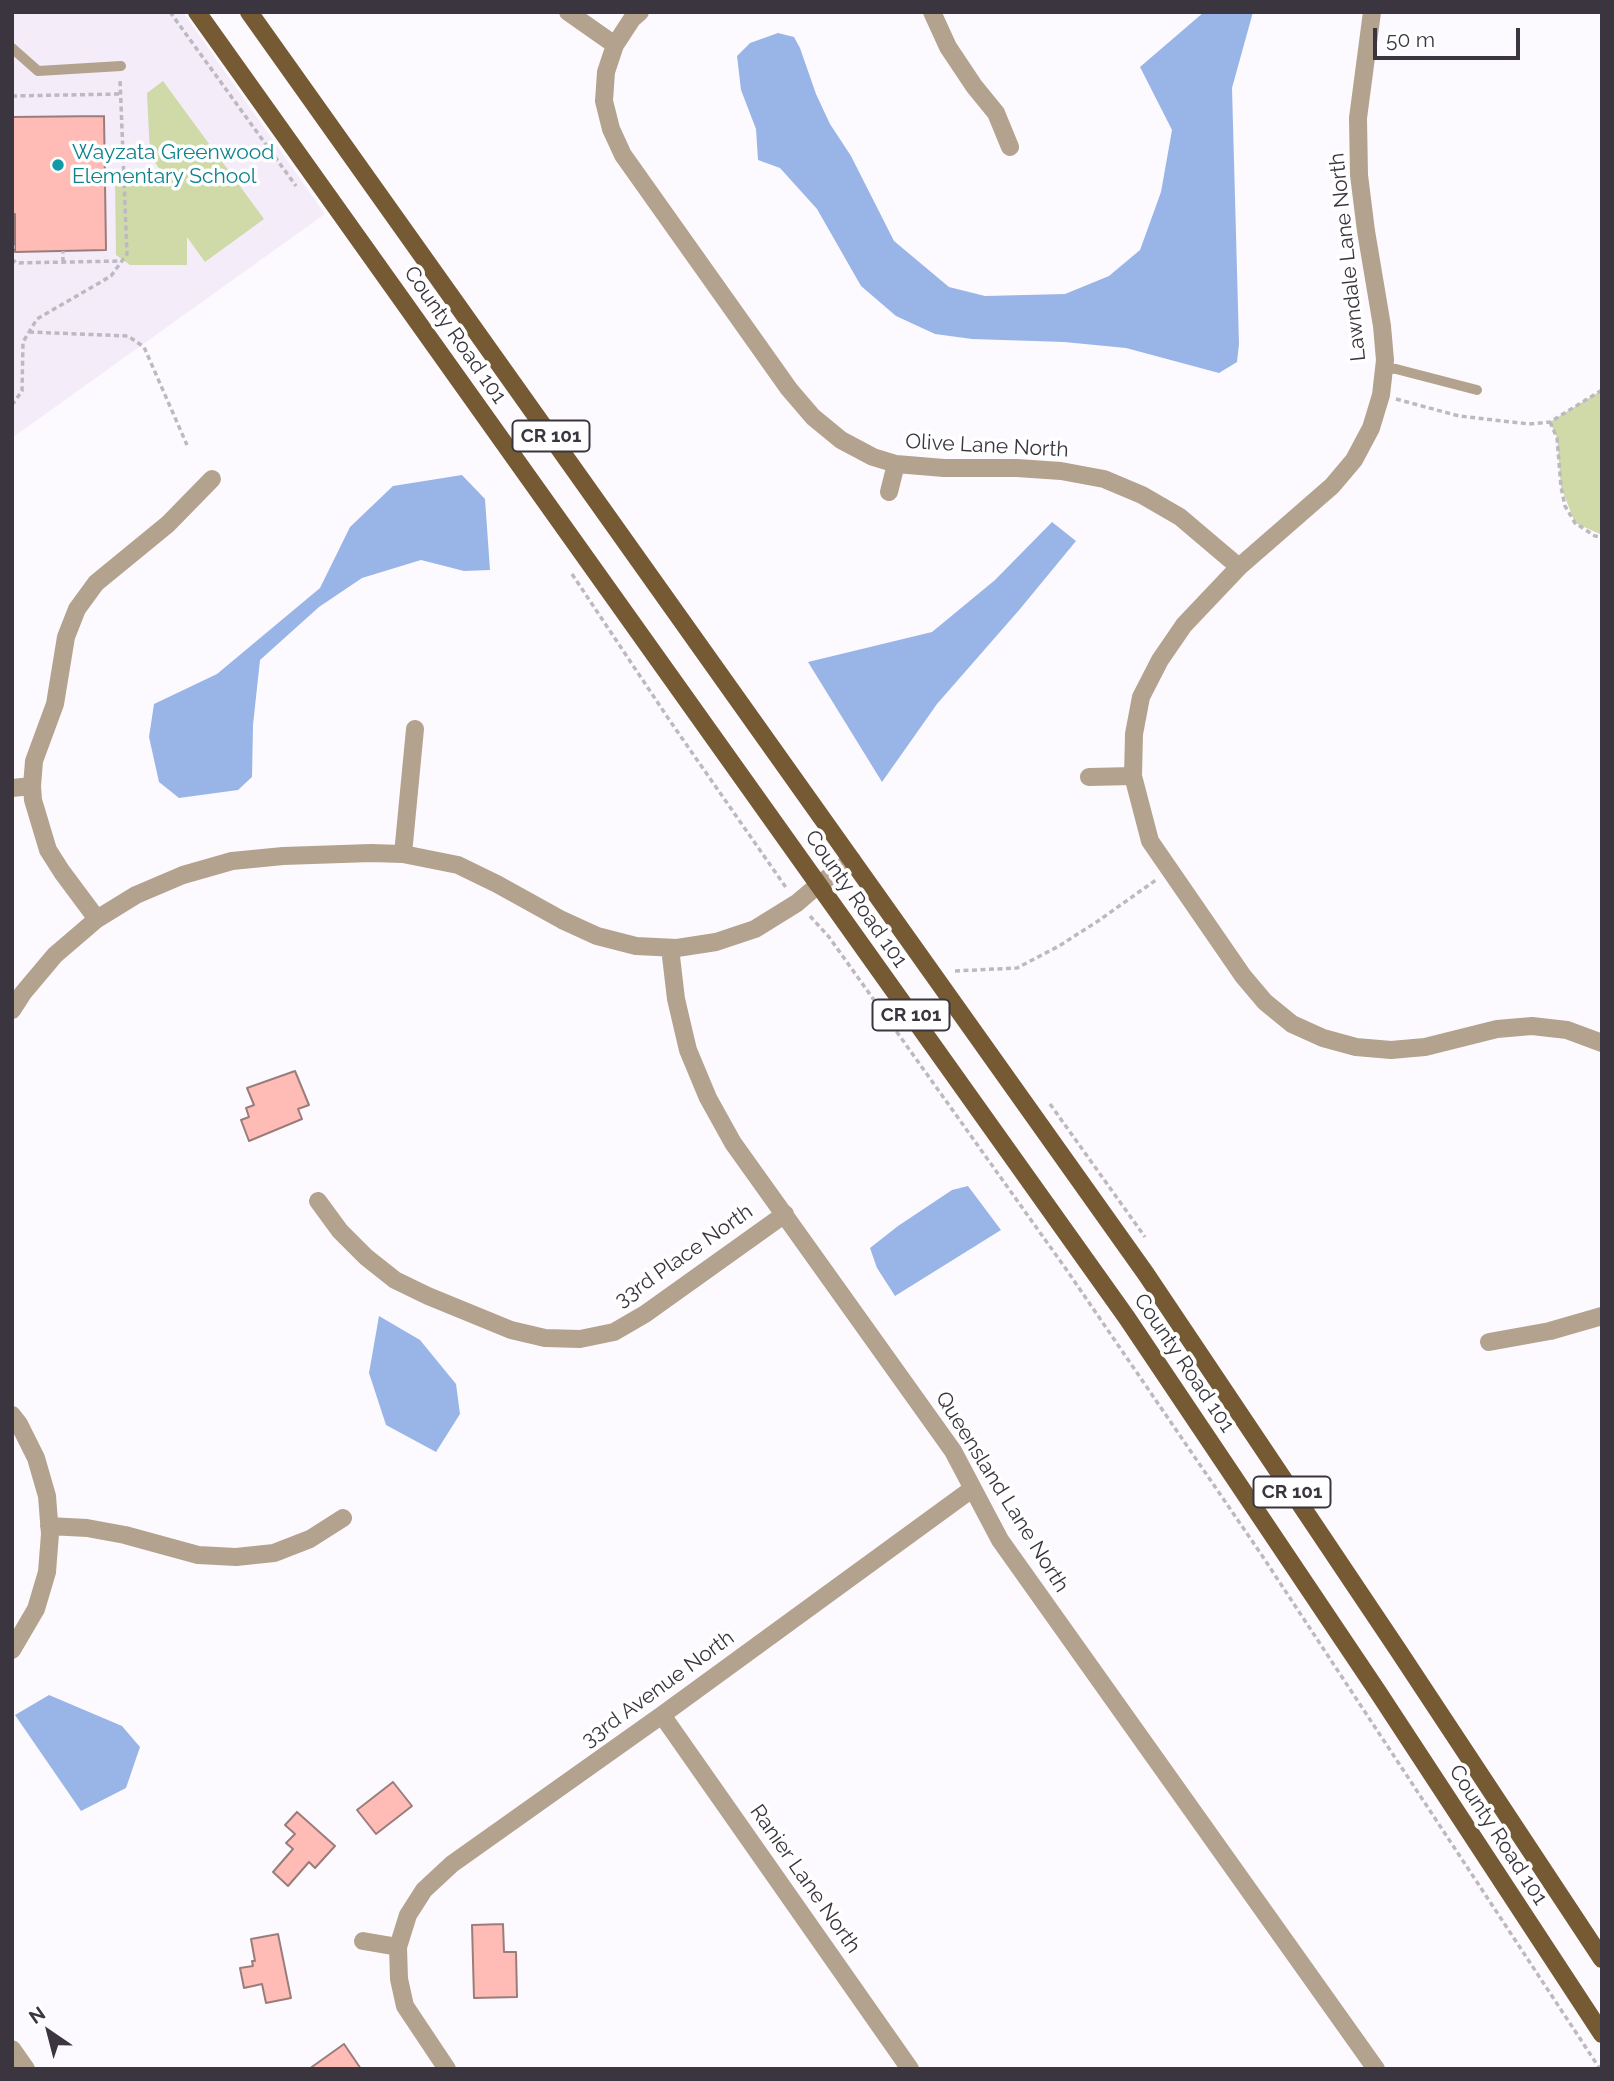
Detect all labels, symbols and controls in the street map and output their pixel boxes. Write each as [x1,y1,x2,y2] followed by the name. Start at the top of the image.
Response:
[1376,14,1523,58] scale bar
[1386,27,1435,52] text: 50 m
[72,140,274,190] place label: Wayzata Greenwood Elementary School
[1325,152,1371,362] street label: Lawndale Lane North
[50,157,66,173] marker: Wayzata Greenwood Elementary School
[398,261,512,409] street label: County Road 101
[512,420,590,452] road number: CR 101
[905,429,1069,463] street label: Olive Lane North
[799,825,913,973] street label: County Road 101
[872,1000,950,1030] road number: CR 101
[610,1199,758,1313] street label: 33rd Place North
[1128,1289,1240,1437] street label: County Road 101
[930,1387,1074,1597] street label: Queensland Lane North
[1254,1476,1330,1508] road number: CR 101
[577,1625,739,1753] street label: 33rd Avenue North
[1443,1760,1553,1910] street label: County Road 101
[744,1800,866,1958] street label: Ranier Lane North
[14,1997,84,2067] north arrow
[25,2002,49,2028] text: N

